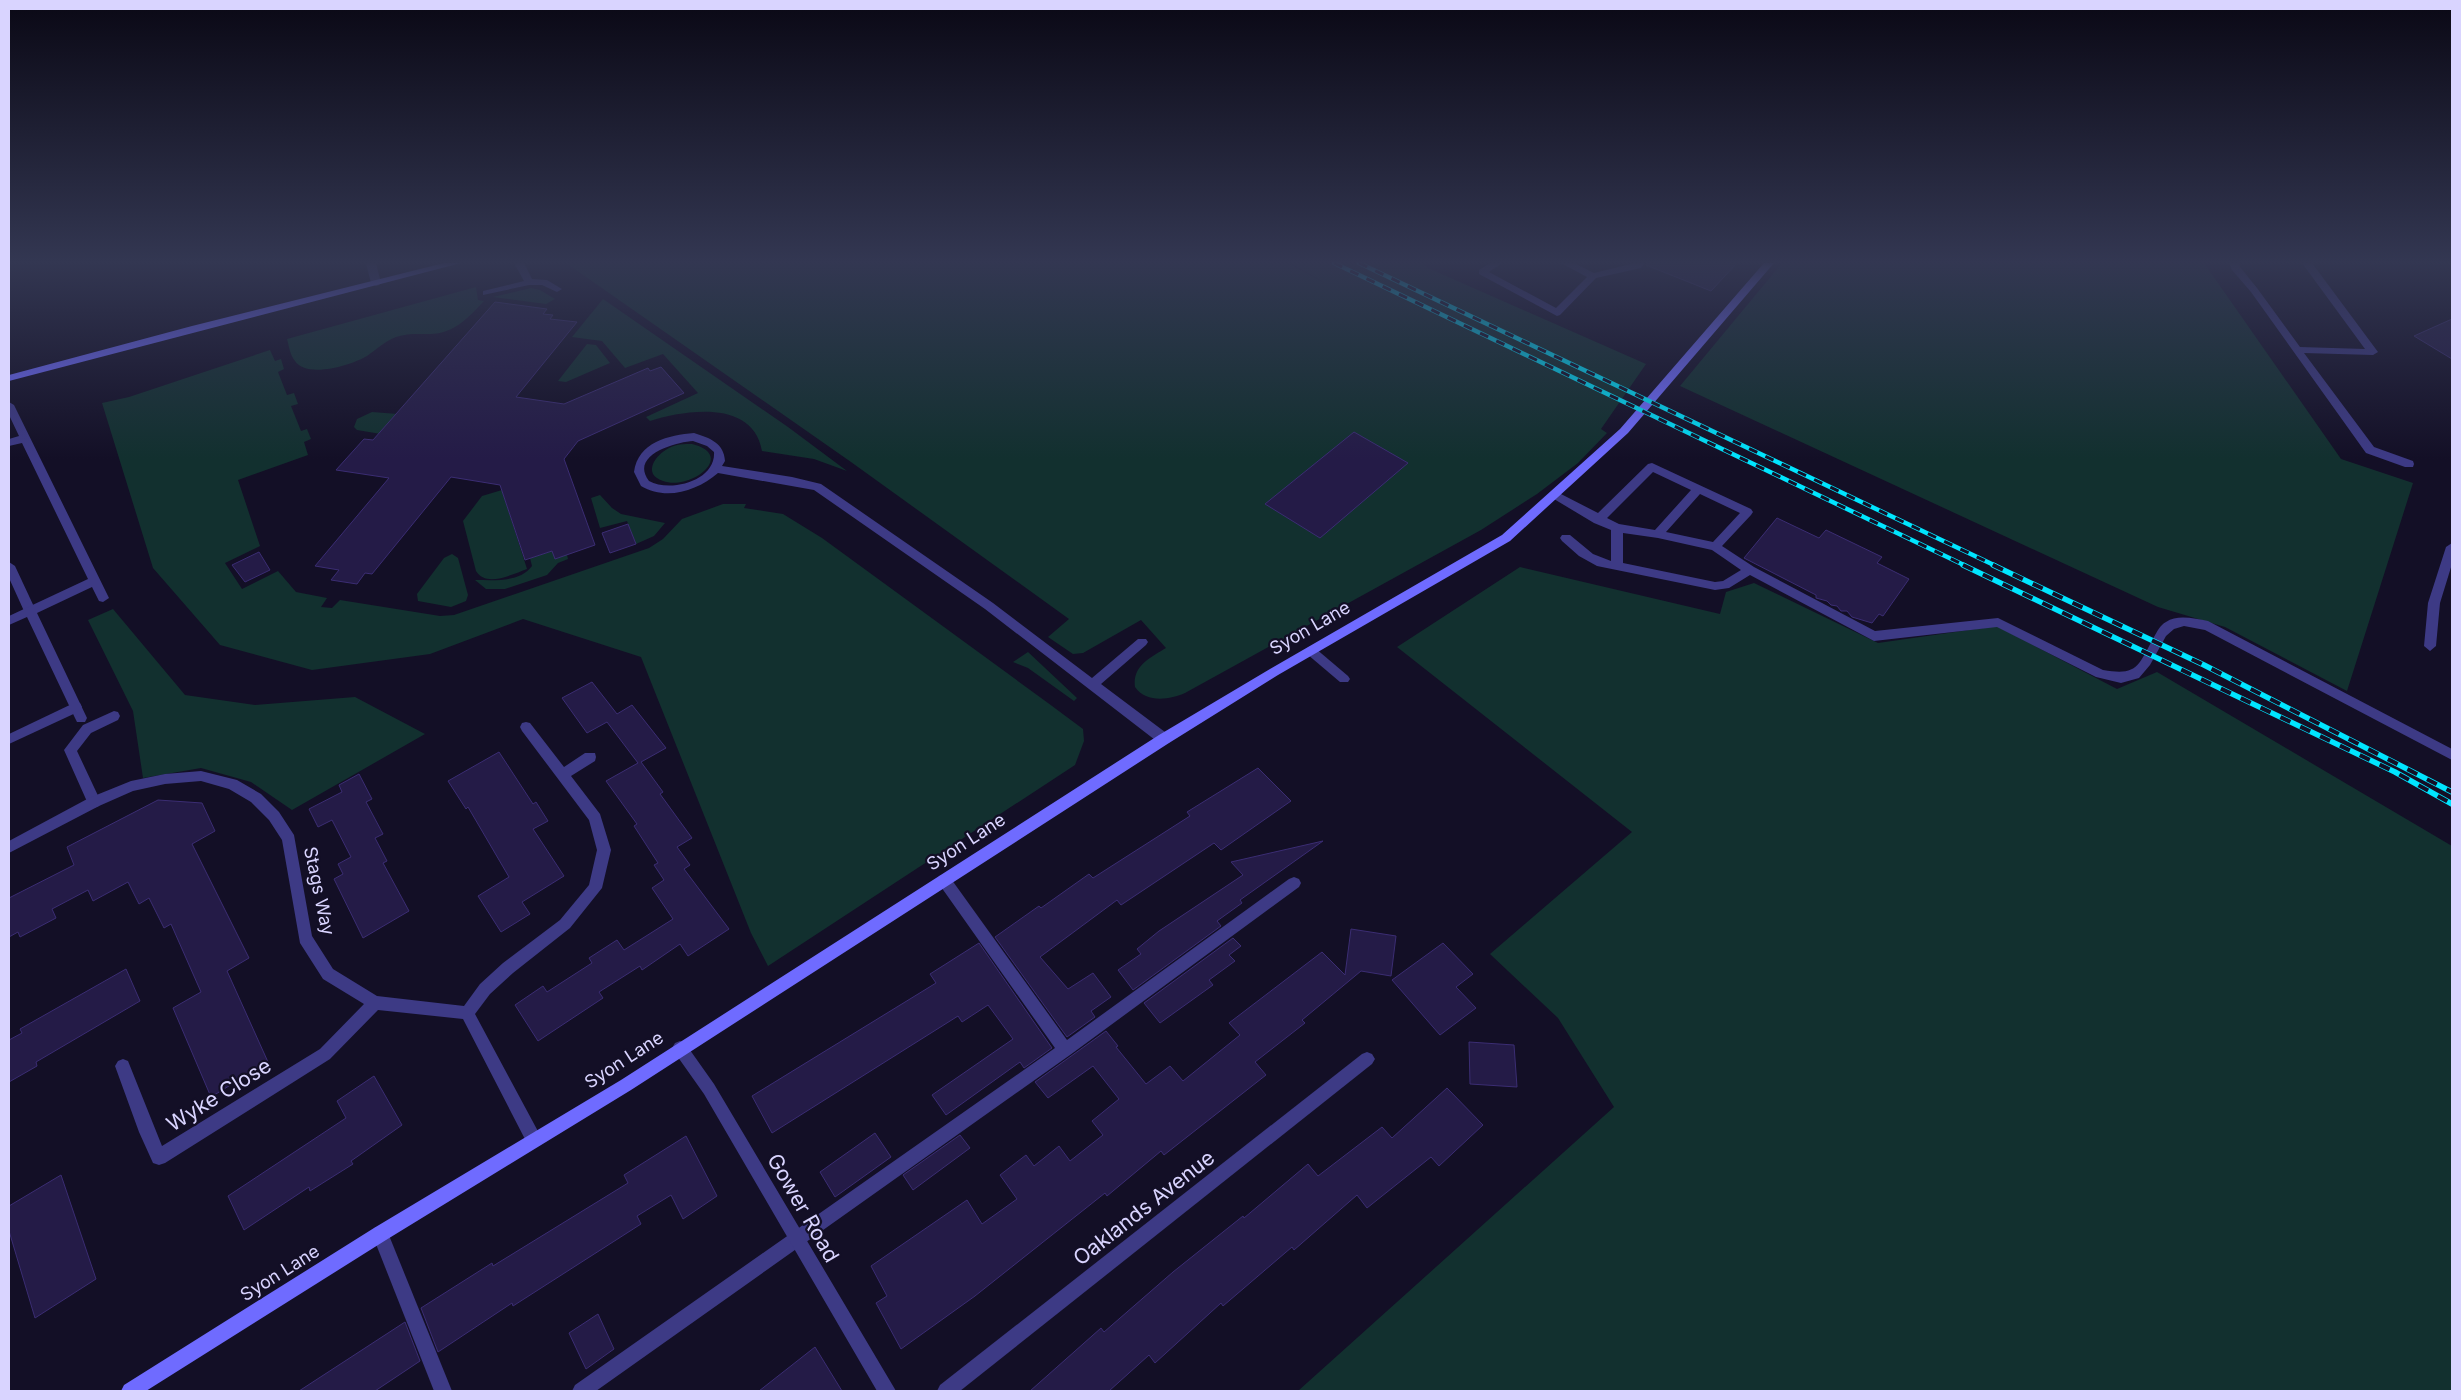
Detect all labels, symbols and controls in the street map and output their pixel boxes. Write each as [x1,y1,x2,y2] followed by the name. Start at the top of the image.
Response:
[1266,596,1354,659] street label: Syon Lane
[923,808,1009,875] street label: Syon Lane
[300,845,339,937] street label: Stags Way
[581,1026,667,1093] street label: Syon Lane
[162,1053,275,1136] street label: Wyke Close
[1068,1145,1219,1270] street label: Oaklands Avenue
[762,1149,845,1267] street label: Gower Road
[236,1240,323,1305] street label: Syon Lane

